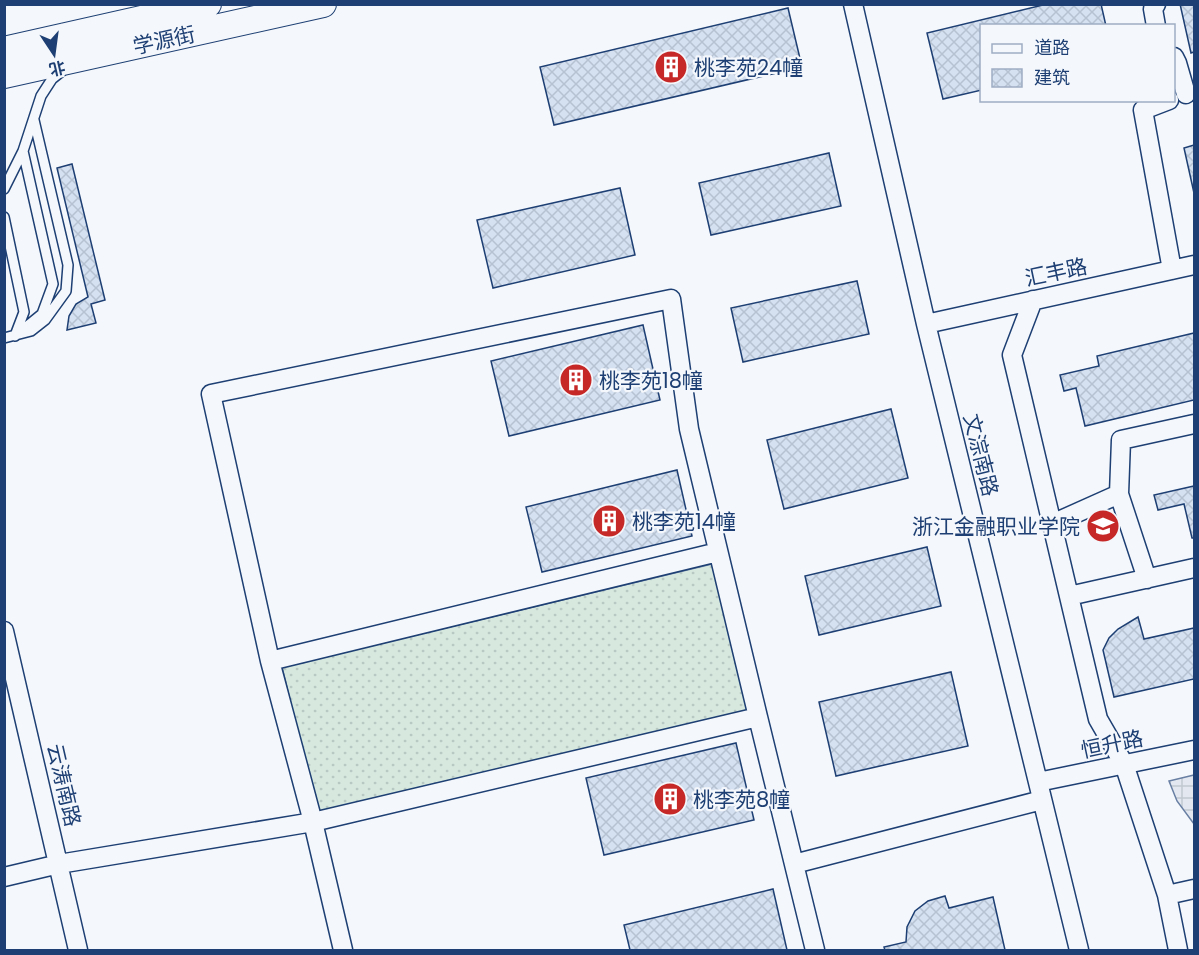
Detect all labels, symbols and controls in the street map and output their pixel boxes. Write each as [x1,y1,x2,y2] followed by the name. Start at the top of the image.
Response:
[130,19,198,61] street label: 学源街
[24,24,84,84] north arrow
[980,24,1175,102] legend
[1034,35,1070,60] text: 道路
[653,49,689,85] building icon: 桃李苑24幢
[694,53,803,82] place label: 桃李苑24幢
[47,55,68,81] text: 北
[1034,65,1070,90] text: 建筑
[1022,251,1090,293] street label: 汇丰路
[558,362,594,398] building icon: 桃李苑18幢
[599,366,703,395] place label: 桃李苑18幢
[957,411,1005,499] street label: 文淙南路
[591,503,627,539] building icon: 桃李苑14幢
[632,507,736,536] place label: 桃李苑14幢
[1085,508,1121,544] school or university icon: 浙江金融职业学院
[912,512,1080,541] place label: 浙江金融职业学院
[1078,723,1146,765] street label: 恒升路
[40,741,88,829] street label: 云涛南路
[652,781,688,817] building icon: 桃李苑8幢
[693,785,790,814] place label: 桃李苑8幢

